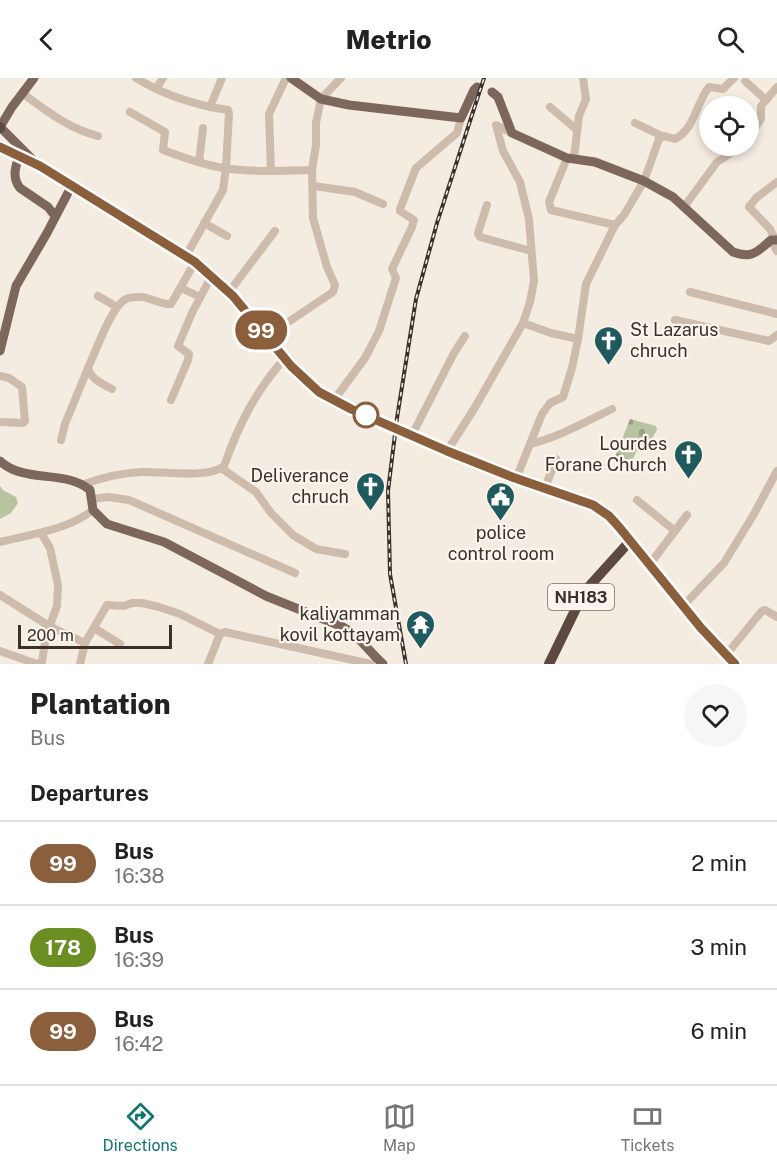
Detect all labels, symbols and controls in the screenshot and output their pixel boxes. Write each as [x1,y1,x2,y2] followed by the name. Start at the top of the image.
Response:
[30,23,63,56] icon: back
[345,23,432,55] text: Metrio
[714,23,747,56] icon: search
[699,96,759,156] map controls
[699,96,759,156] button: locate
[234,310,288,350] line badge: 99
[247,318,275,343] text: 99
[630,319,718,361] place label: St Lazarus chruch
[593,324,625,366] church icon: St Lazarus chruch
[353,402,379,428] unlabelled marker
[545,433,667,475] place label: Lourdes Forane Church
[672,438,704,480] church icon: Lourdes Forane Church
[250,465,349,507] place label: Deliverance chruch
[354,470,386,512] church icon: Deliverance chruch
[485,480,517,522] public building icon: police control room
[448,522,554,564] place label: police control room
[548,584,614,610] road number: NH183
[280,603,400,645] place label: kaliyamman kovil kottayam
[405,608,437,650] temple icon: kaliyamman kovil kottayam
[18,622,172,650] scale bar
[27,626,74,645] text: 200 m
[684,684,747,747] button: heart
[30,687,171,720] text: Plantation
[30,726,65,750] text: Bus
[30,780,149,806] text: Departures
[114,838,154,864] text: Bus
[691,850,747,876] text: 2 min
[49,851,77,876] text: 99
[114,864,165,888] text: 16:38
[114,922,154,948] text: Bus
[690,934,747,960] text: 3 min
[45,935,81,960] text: 178
[114,948,164,972] text: 16:39
[114,1006,154,1032] text: Bus
[691,1018,747,1044] text: 6 min
[49,1019,77,1044] text: 99
[114,1032,163,1056] text: 16:42
[103,1100,178,1155] tab: Directions
[383,1100,416,1155] tab: Map
[621,1100,674,1155] tab: Tickets

